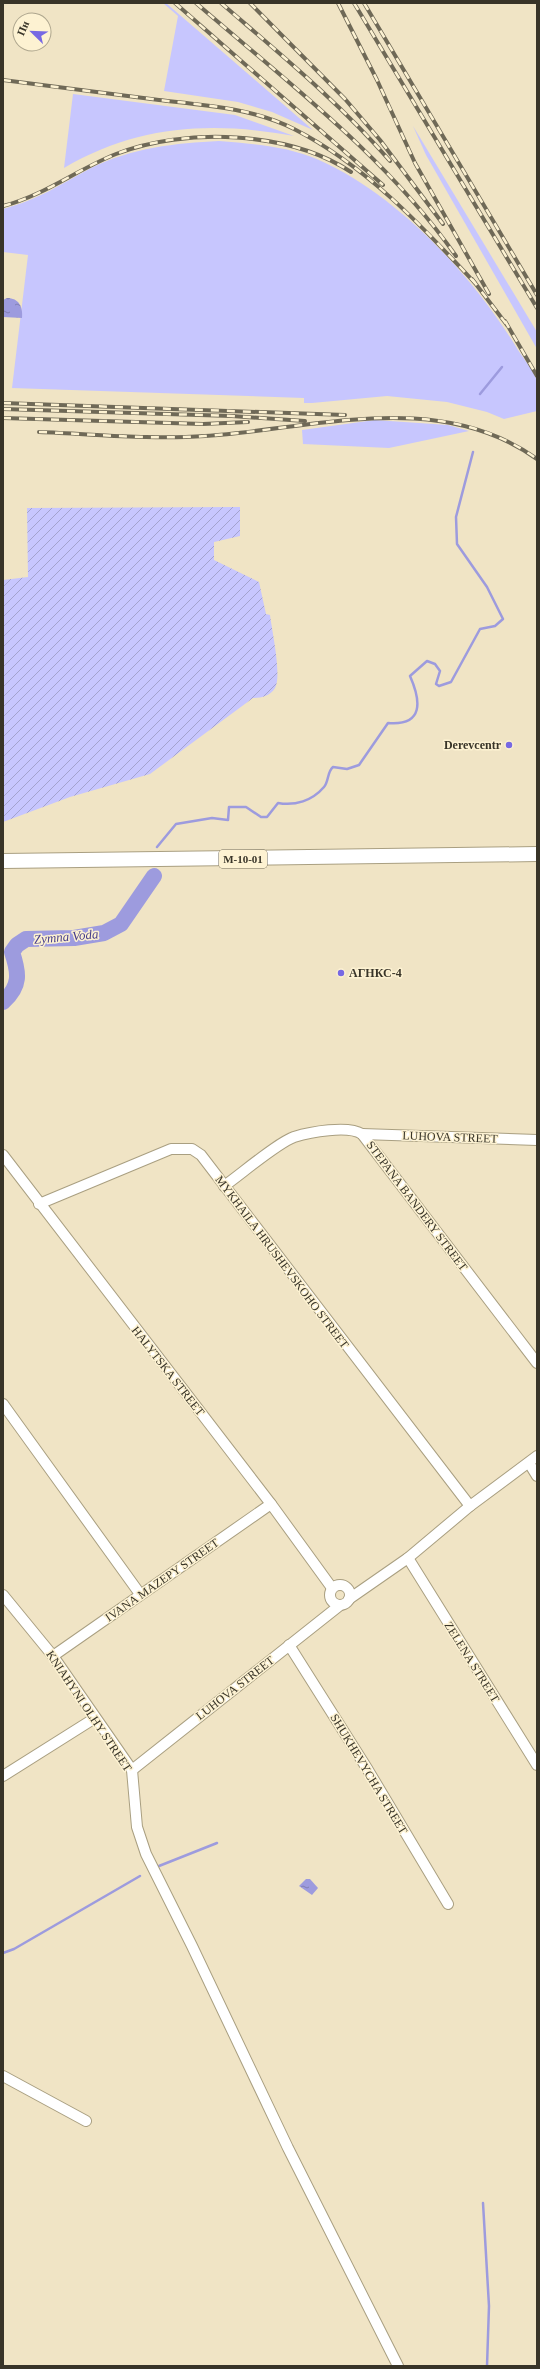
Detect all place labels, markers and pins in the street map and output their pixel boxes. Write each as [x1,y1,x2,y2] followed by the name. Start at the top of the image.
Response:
[444,738,502,752] place label: Derevcentr
[504,740,514,750] marker: Derevcentr
[349,966,402,980] place label: АГНКС-4
[336,968,346,978] marker: АГНКС-4

